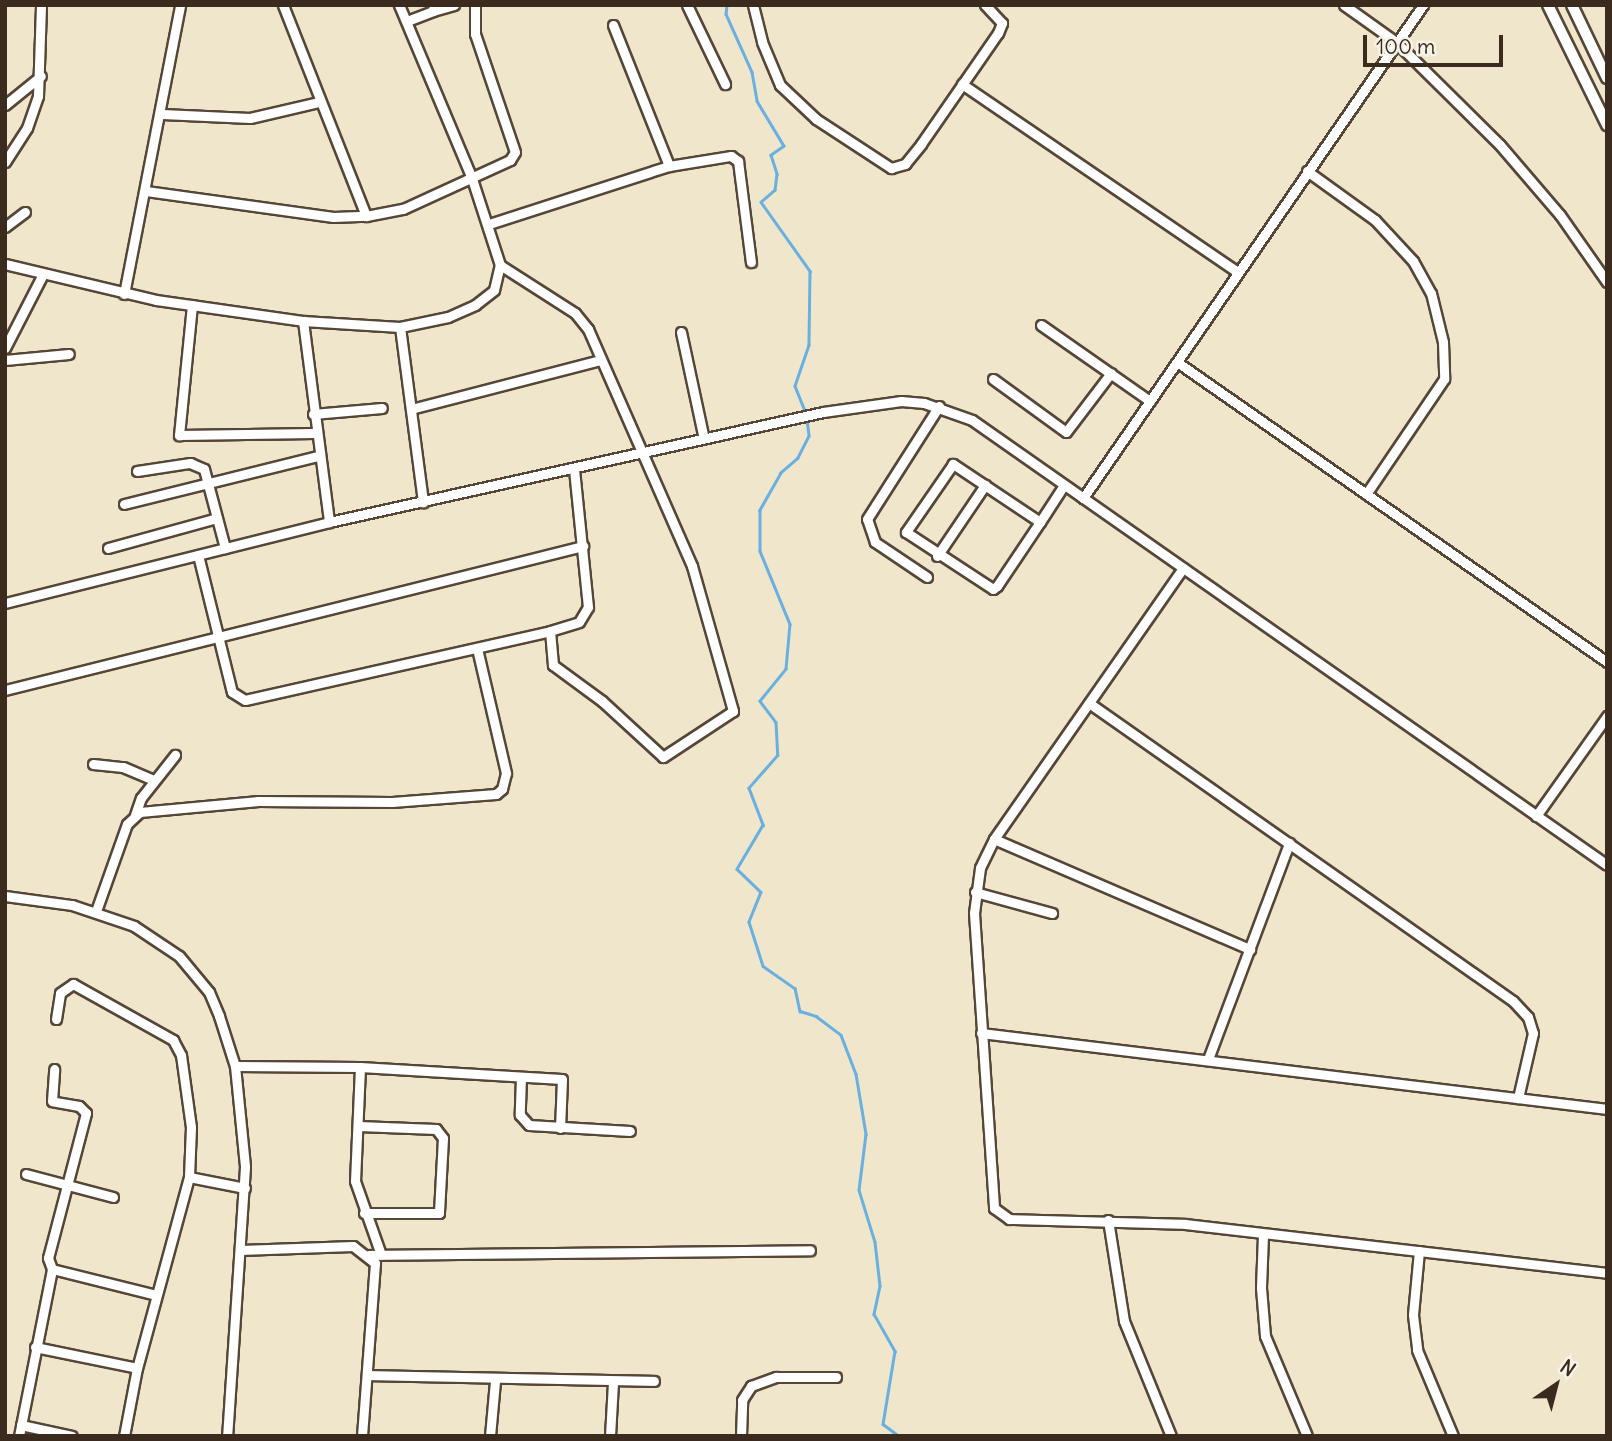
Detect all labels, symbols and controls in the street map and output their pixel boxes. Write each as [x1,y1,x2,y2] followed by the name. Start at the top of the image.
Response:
[1367,21,1507,65] scale bar
[1376,33,1435,60] text: 100 m
[1521,1350,1591,1420] north arrow
[1556,1354,1580,1381] text: N

